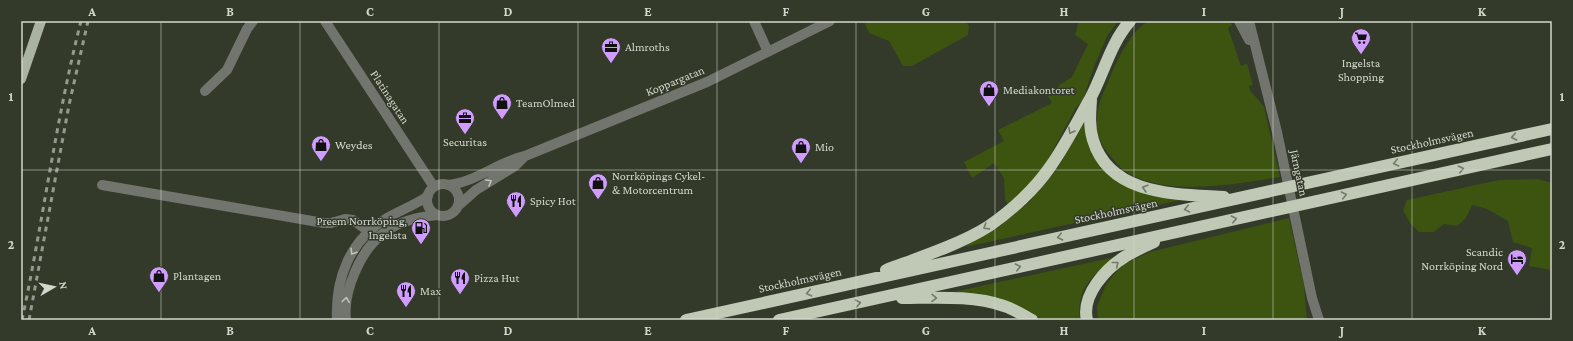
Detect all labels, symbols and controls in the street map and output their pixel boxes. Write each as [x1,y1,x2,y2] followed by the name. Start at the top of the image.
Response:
[87,4,96,19] text: A
[226,4,234,19] text: B
[366,4,374,19] text: C
[504,4,513,19] text: D
[644,4,652,19] text: E
[783,4,790,19] text: F
[922,4,930,19] text: G
[1060,4,1069,19] text: H
[1202,4,1206,19] text: I
[1338,4,1344,19] text: J
[1478,4,1487,19] text: K
[1350,27,1372,55] supermarket icon: Ingelsta Shopping
[600,36,622,64] office icon: Almroths
[625,40,670,54] place label: Almroths
[1338,56,1384,84] place label: Ingelsta Shopping
[644,63,707,99] street label: Koppargatan
[368,68,413,127] street label: Platinagatan
[978,79,1000,107] shop icon: Mediakontoret
[1003,83,1075,97] place label: Mediakontoret
[9,89,14,104] text: 1
[1560,89,1565,104] text: 1
[491,92,513,120] shop icon: TeamOlmed
[516,96,576,110] place label: TeamOlmed
[454,107,476,135] office icon: Securitas
[1389,125,1475,157] street label: Stockholmsvägen
[1068,127,1076,134] one-way arrow
[1511,133,1517,141] one-way arrow
[310,134,332,162] shop icon: Weydes
[443,135,487,149] place label: Securitas
[790,136,812,164] shop icon: Mio
[335,138,373,152] place label: Weydes
[815,140,834,154] place label: Mio
[1287,148,1311,198] street label: Järngatan
[1392,159,1399,167] one-way arrow
[1458,166,1465,174] one-way arrow
[612,169,705,197] place label: Norrköpings Cykel- & Motorcentrum
[587,172,609,200] shop icon: Norrköpings Cykel- & Motorcentrum
[485,180,492,187] one-way arrow
[1141,184,1148,193] one-way arrow
[505,190,527,218] restaurant icon: Spicy Hot
[1341,192,1347,200] one-way arrow
[530,194,577,208] place label: Spicy Hot
[1073,195,1159,227] street label: Stockholmsvägen
[1184,205,1190,213] one-way arrow
[316,214,407,242] place label: Preem Norrköping, Ingelsta
[1230,216,1237,224] one-way arrow
[410,217,432,245] fuel station icon: Preem Norrköping, Ingelsta
[983,222,990,230] one-way arrow
[1057,233,1063,241] one-way arrow
[8,237,15,252] text: 2
[1559,237,1566,252] text: 2
[1421,245,1504,273] place label: Scandic Norrköping Nord
[350,248,358,255] one-way arrow
[1506,248,1528,276] hotel icon: Scandic Norrköping Nord
[1111,261,1118,268] one-way arrow
[757,264,843,296] street label: Stockholmsvägen
[1015,264,1022,272] one-way arrow
[148,265,170,293] shop icon: Plantagen
[34,267,74,307] north arrow
[449,267,471,295] restaurant icon: Pizza Hut
[173,269,222,283] place label: Plantagen
[474,271,520,285] place label: Pizza Hut
[395,280,417,308] restaurant icon: Max
[57,281,70,291] text: N
[420,284,442,298] place label: Max
[806,288,812,296] one-way arrow
[931,294,937,303] one-way arrow
[341,297,350,304] one-way arrow
[855,299,861,307] one-way arrow
[87,323,96,338] text: A
[226,323,234,338] text: B
[366,323,374,338] text: C
[504,323,513,338] text: D
[644,323,652,338] text: E
[783,323,790,338] text: F
[922,323,930,338] text: G
[1060,323,1069,338] text: H
[1202,323,1206,338] text: I
[1338,323,1344,338] text: J
[1478,323,1487,338] text: K

